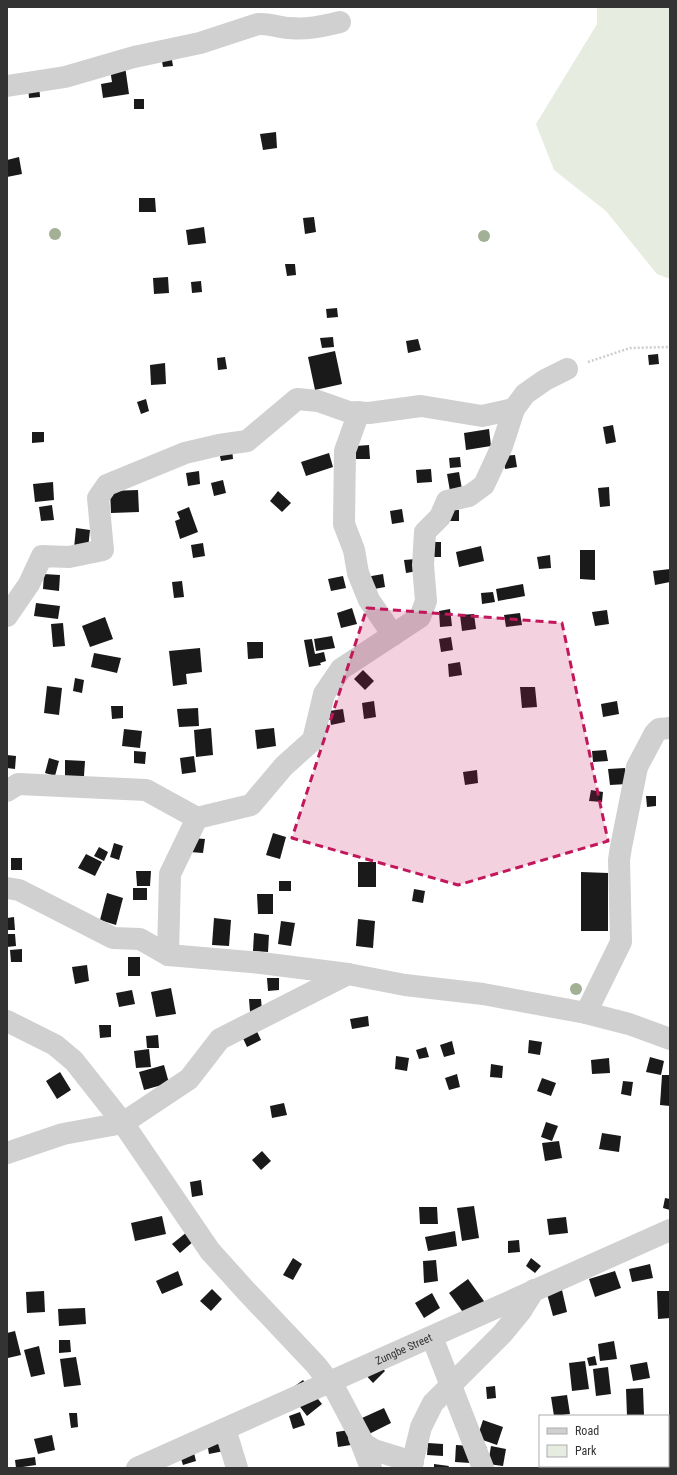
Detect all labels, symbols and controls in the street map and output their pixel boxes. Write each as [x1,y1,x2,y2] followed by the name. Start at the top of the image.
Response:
[373,1331,434,1368] street label: Zungbe Street
[539,1415,669,1467] legend
[575,1424,599,1438] text: Road
[575,1444,597,1458] text: Park

